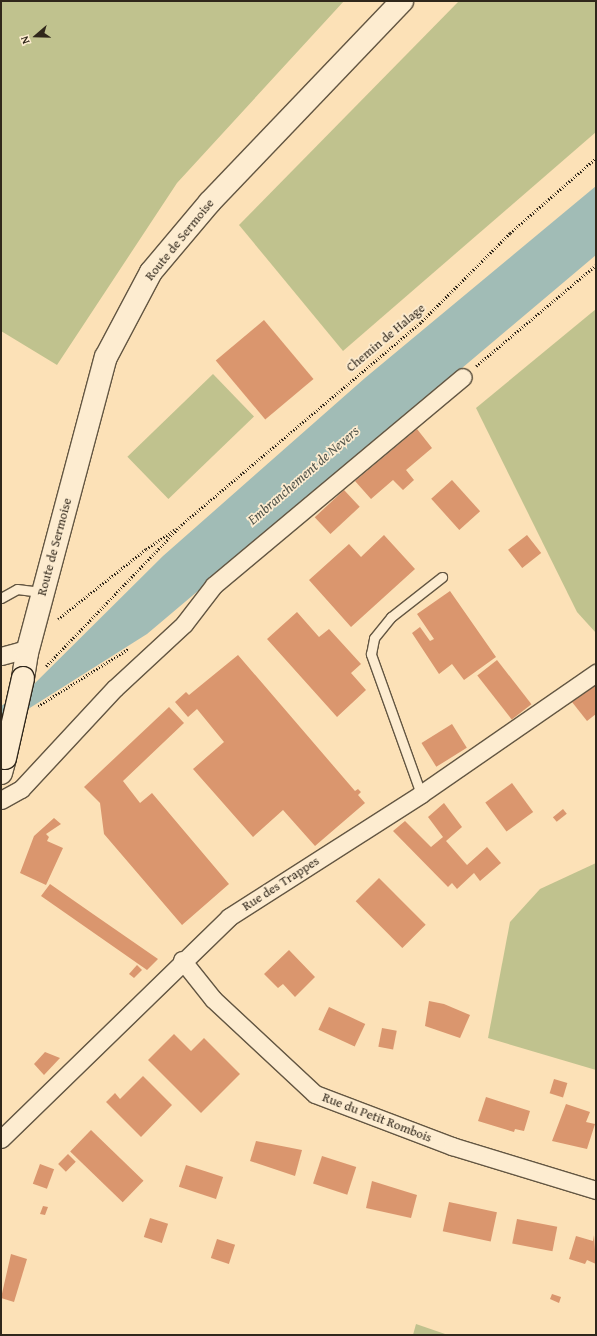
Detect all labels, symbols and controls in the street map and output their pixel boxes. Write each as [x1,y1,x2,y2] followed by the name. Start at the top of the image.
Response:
[16,16,56,56] north arrow
[16,34,34,46] text: N
[142,196,218,284] street label: Route de Sermoise
[343,301,429,375] street label: Chemin de Halage
[244,422,362,528] water label: Embranchement de Nevers
[34,496,76,598] street label: Route de Sermoise
[240,853,322,915] street label: Rue des Trappes
[320,1090,434,1146] street label: Rue du Petit Rombois

